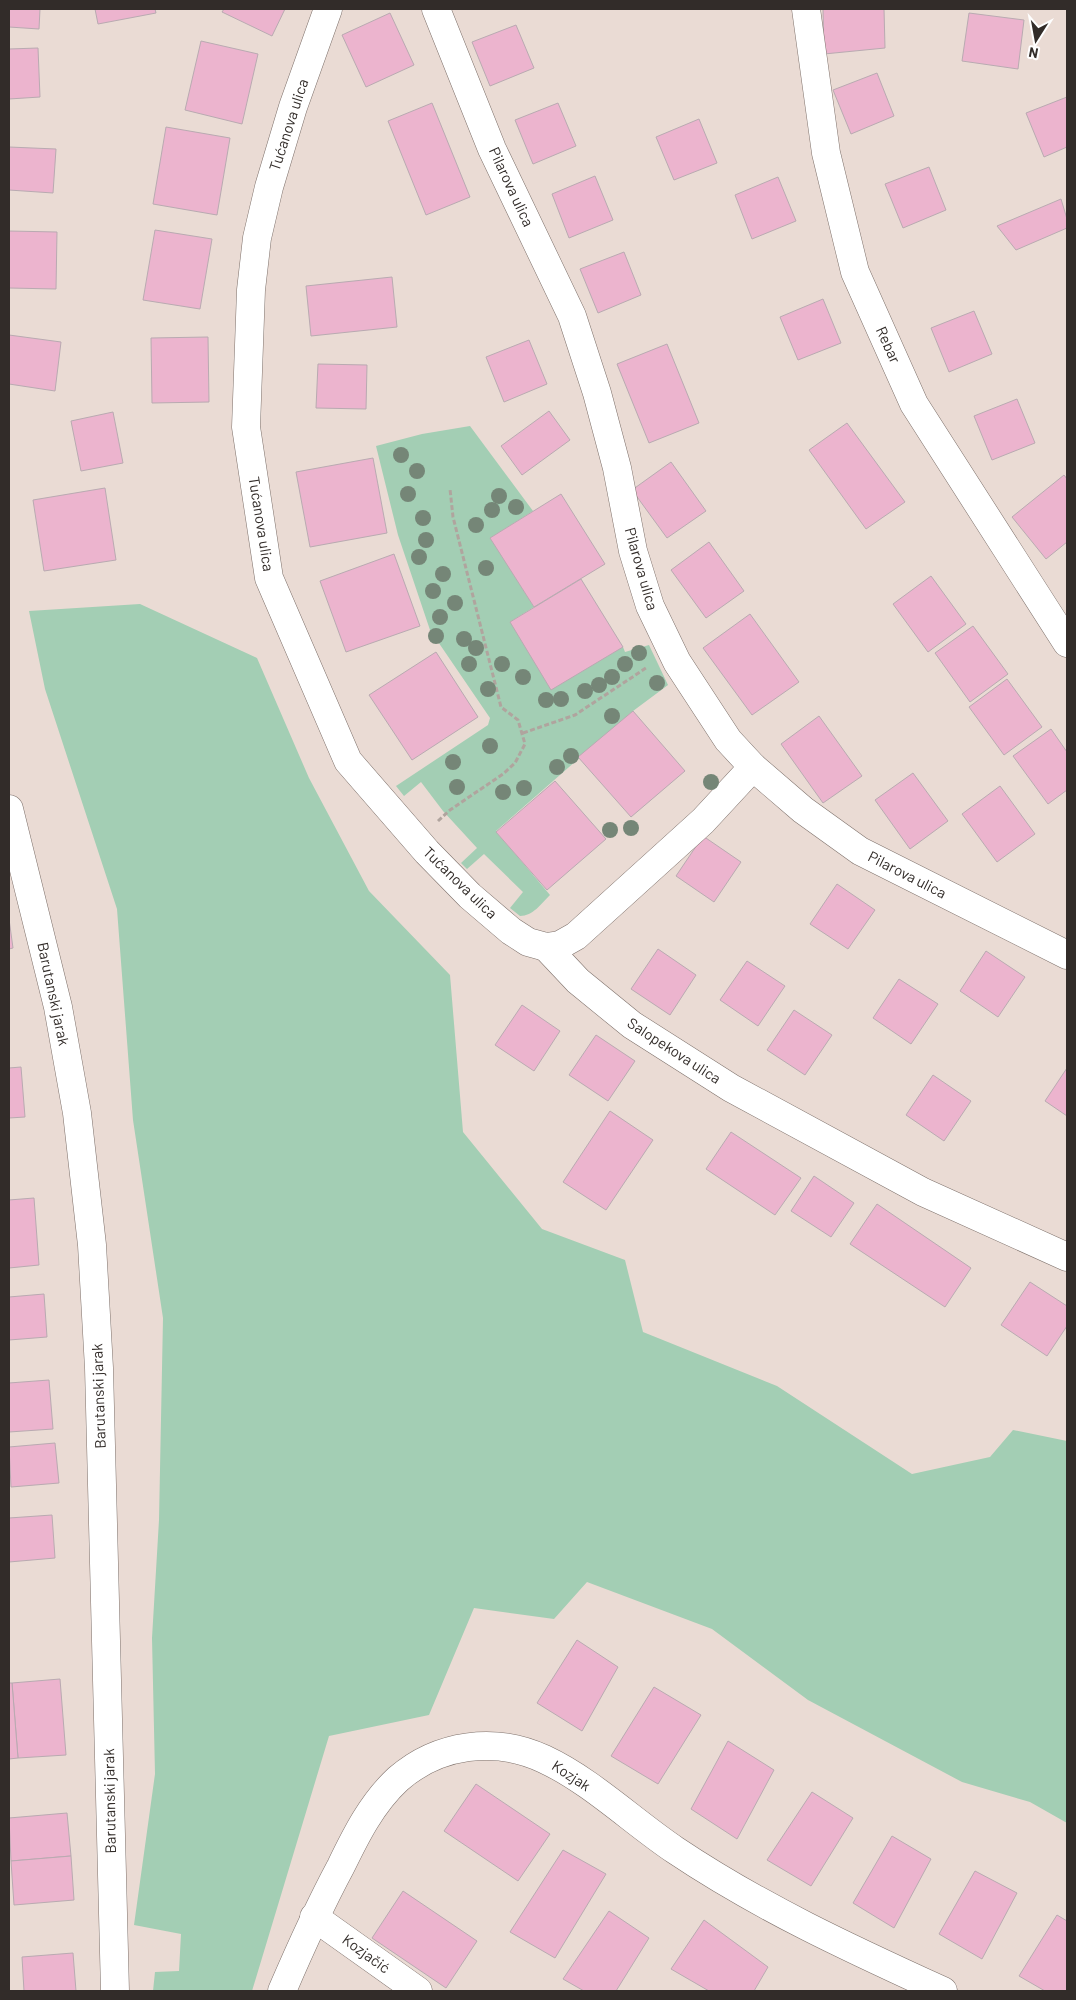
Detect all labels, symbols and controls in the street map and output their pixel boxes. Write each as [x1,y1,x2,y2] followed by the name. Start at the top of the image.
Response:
[1011,15,1061,65] north arrow
[1027,44,1040,62] text: N
[265,76,311,173] street label: Tućanova ulica
[486,144,538,229] street label: Pilarova ulica
[873,323,905,366] street label: Rebar
[246,475,278,572] street label: Tućanova ulica
[622,525,662,612] street label: Pilarova ulica
[420,843,501,922] street label: Tućanova ulica
[865,847,950,902] street label: Pilarova ulica
[34,940,74,1048] street label: Barutanski jarak
[624,1013,725,1087] street label: Salopekova ulica
[87,1343,109,1449] street label: Barutanski jarak
[99,1748,119,1854] street label: Barutanski jarak
[549,1756,595,1795] street label: Kozjak
[339,1930,394,1977] street label: Kozjačić

